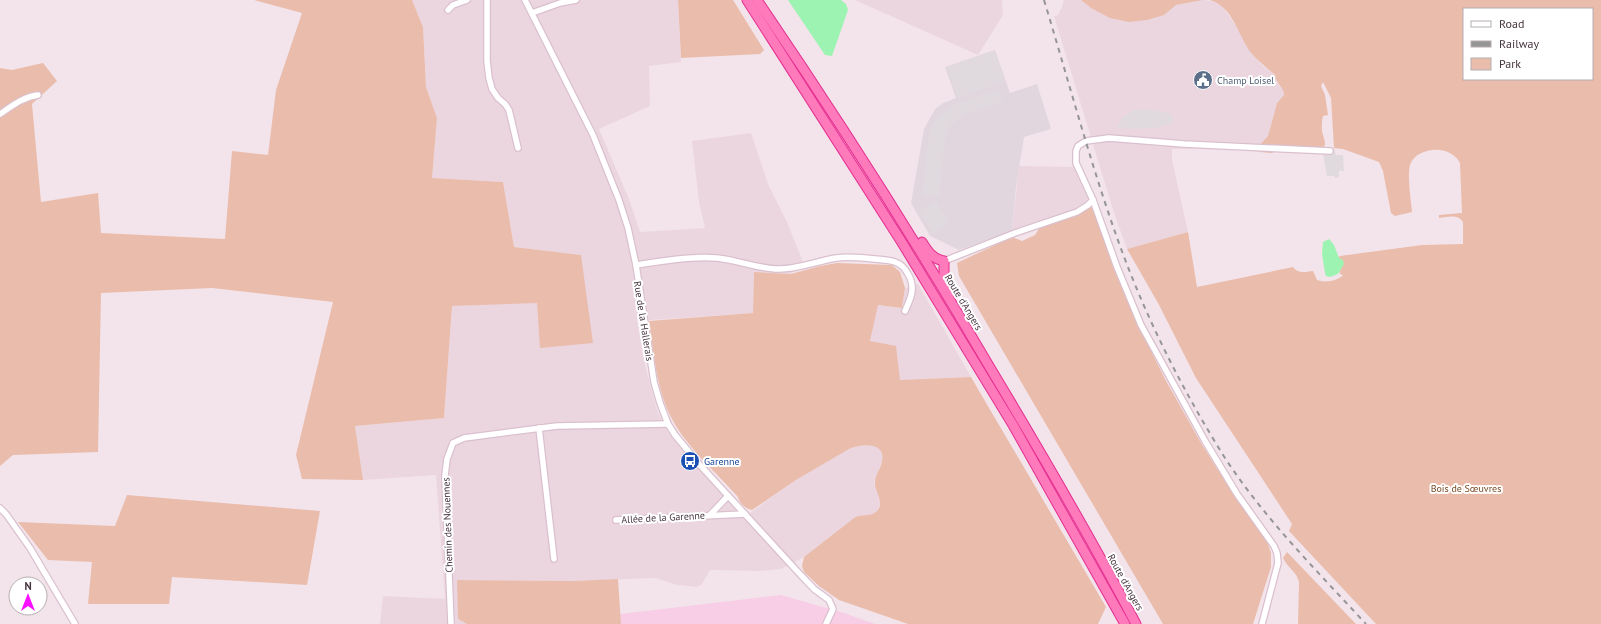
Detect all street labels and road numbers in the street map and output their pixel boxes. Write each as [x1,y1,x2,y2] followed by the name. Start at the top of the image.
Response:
[942,272,985,333] street label: Route d'Angers
[631,280,656,362] street label: Rue de la Hallerais
[439,477,456,573] street label: Chemin des Nouennes
[621,509,705,526] street label: Allée de la Garenne
[1105,552,1147,613] street label: Route d'Angers

